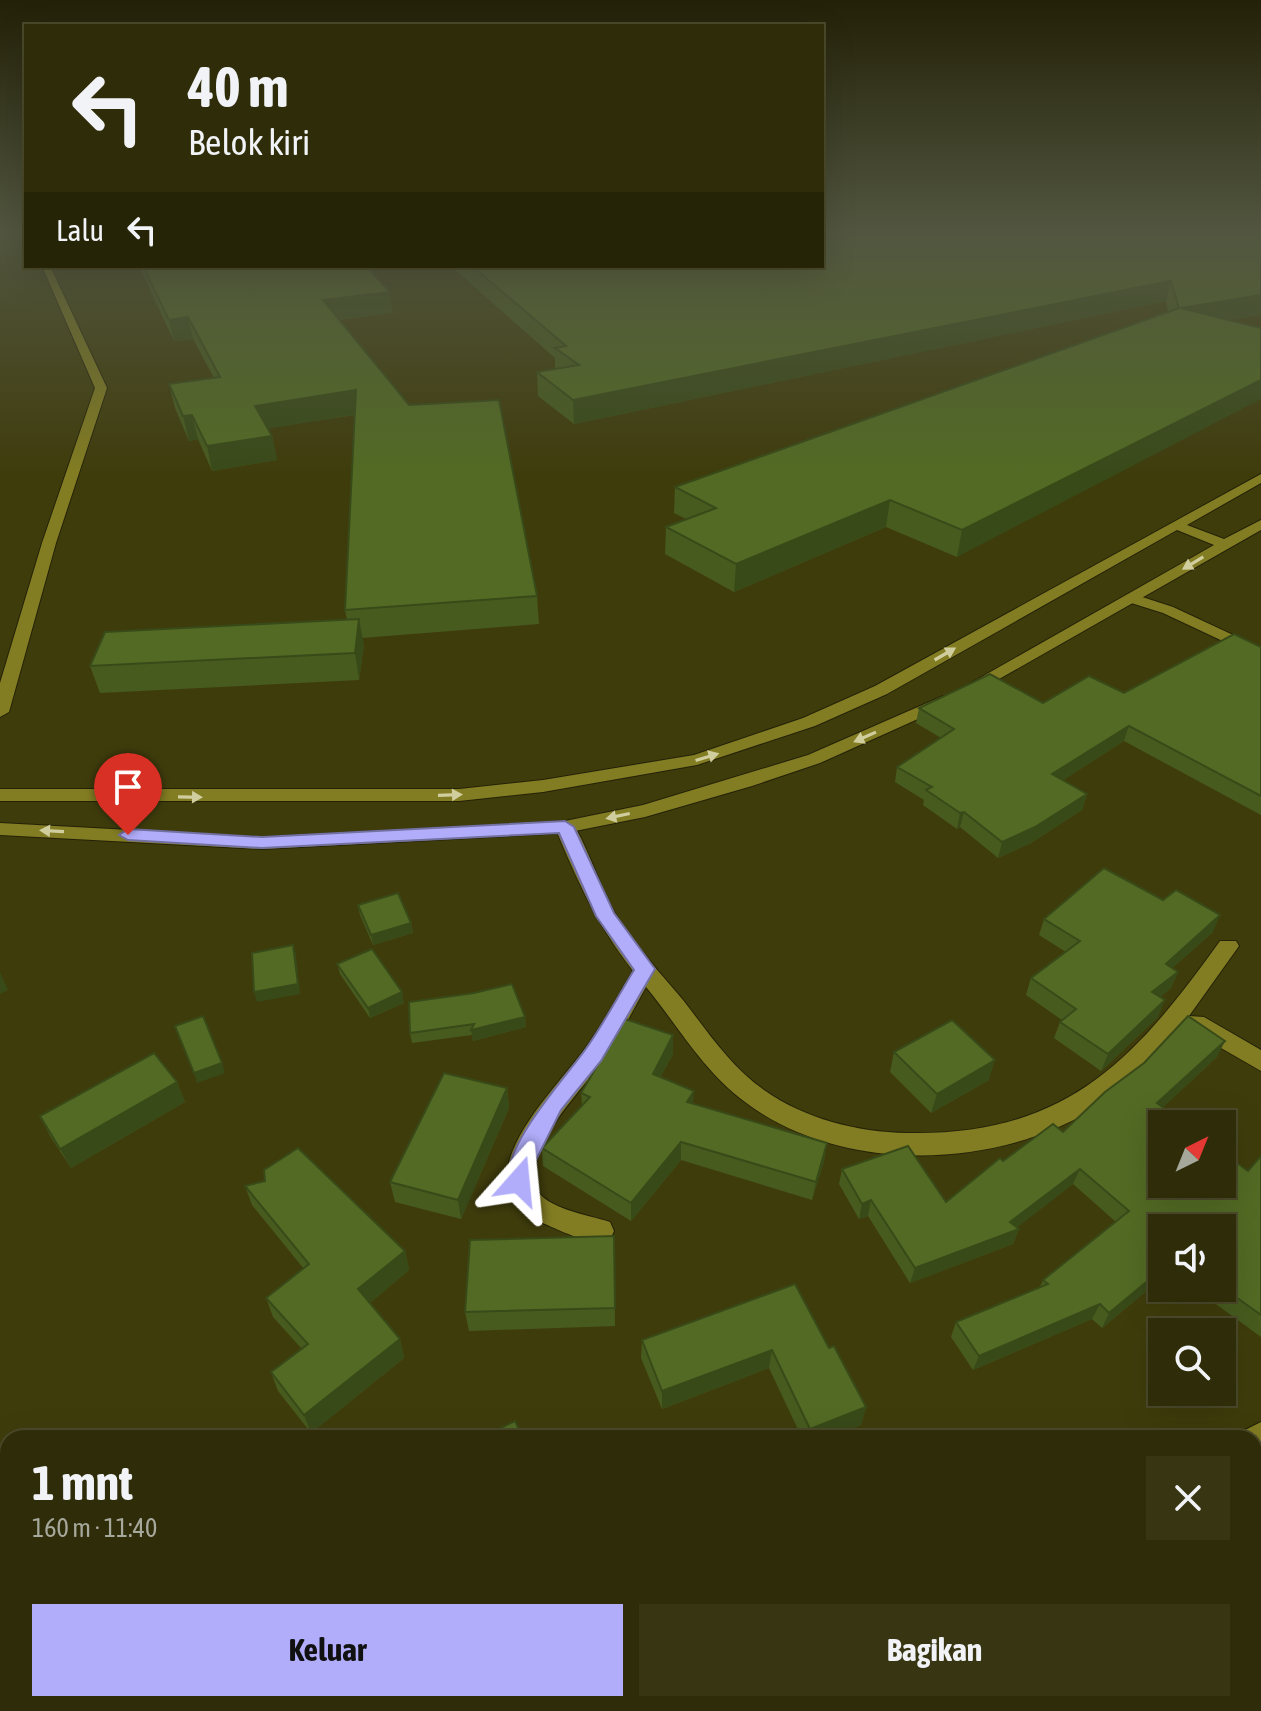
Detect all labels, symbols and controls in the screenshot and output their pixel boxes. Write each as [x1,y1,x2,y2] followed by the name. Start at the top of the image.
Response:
[188,55,289,119] text: 40 m
[56,56,160,160] icon: left
[188,121,310,163] text: Belok kiri
[120,208,164,252] icon: left
[56,213,104,247] text: Lalu
[1182,555,1204,569] one-way arrow
[934,647,956,661] one-way arrow
[853,730,877,743] one-way arrow
[695,750,719,762] one-way arrow
[94,753,162,835] pin
[106,765,150,809] icon: arrive
[438,788,463,801] one-way arrow
[178,791,203,803] one-way arrow
[605,810,630,823] one-way arrow
[39,824,64,837] one-way arrow
[1148,1110,1236,1198] north arrow
[1148,1110,1236,1406] map controls
[477,1139,561,1223] position arrow
[1148,1214,1236,1302] button: sound
[1148,1318,1236,1406] button: search
[32,1455,133,1510] text: 1 mnt
[1146,1456,1230,1540] button: close
[32,1513,157,1543] text: 160 m · 11:40
[32,1604,623,1696] button: Keluar
[639,1604,1230,1696] button: Bagikan

